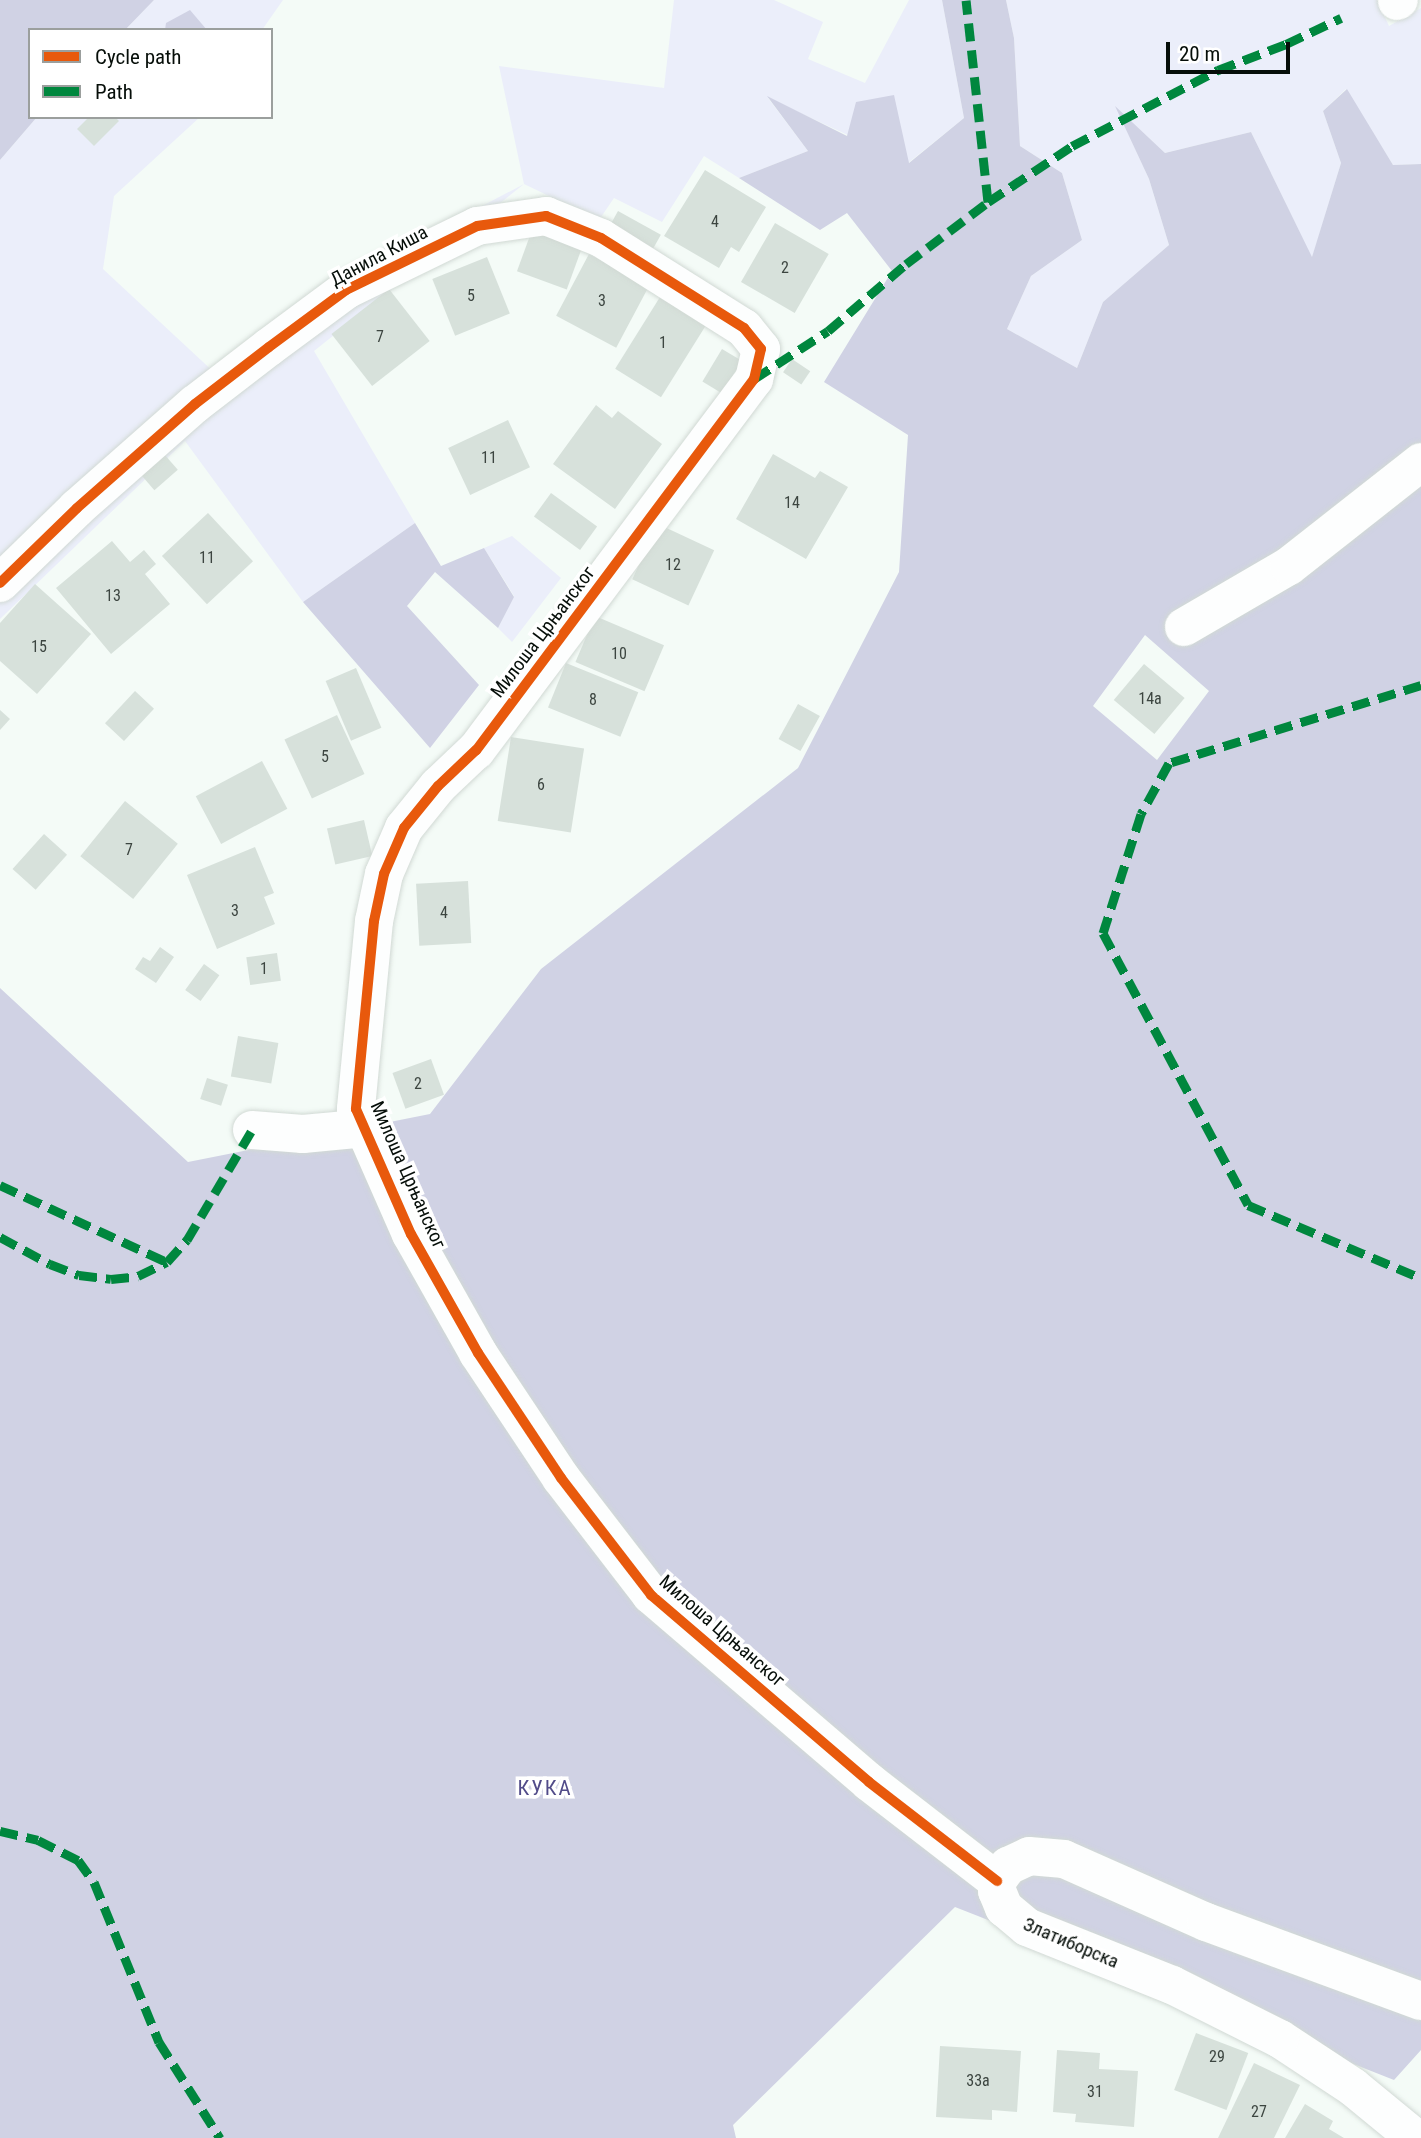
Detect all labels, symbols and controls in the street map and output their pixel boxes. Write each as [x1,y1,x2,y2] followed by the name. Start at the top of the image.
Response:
[28,28,273,119] legend
[1169,28,1293,72] scale bar
[1179,42,1220,66] text: 20 m
[95,45,181,69] text: Cycle path
[95,80,133,104] text: Path
[711,212,719,232] house number: 4
[327,221,431,291] street label: Данила Киша
[781,258,789,278] house number: 2
[467,286,475,306] house number: 5
[598,291,606,311] house number: 3
[376,327,384,347] house number: 7
[659,333,667,353] house number: 1
[481,448,497,468] house number: 11
[784,493,800,513] house number: 14
[199,548,215,568] house number: 11
[665,555,681,575] house number: 12
[486,562,600,702] street label: Милоша Црњанског
[105,586,121,606] house number: 13
[31,637,47,657] house number: 15
[611,644,627,664] house number: 10
[1138,689,1162,709] house number: 14a
[589,690,597,710] house number: 8
[321,747,329,767] house number: 5
[537,775,545,795] house number: 6
[125,840,133,860] house number: 7
[231,901,239,921] house number: 3
[440,903,448,923] house number: 4
[260,959,268,979] house number: 1
[414,1074,422,1094] house number: 2
[365,1098,451,1252] street label: Милоша Црњанског
[655,1570,789,1692] street label: Милоша Црњанског
[518,1775,572,1801] district label: КУКА
[1020,1913,1122,1973] street label: Златиборска
[1209,2047,1225,2067] house number: 29
[966,2071,990,2091] house number: 33a
[1087,2082,1103,2102] house number: 31
[1251,2102,1267,2122] house number: 27

